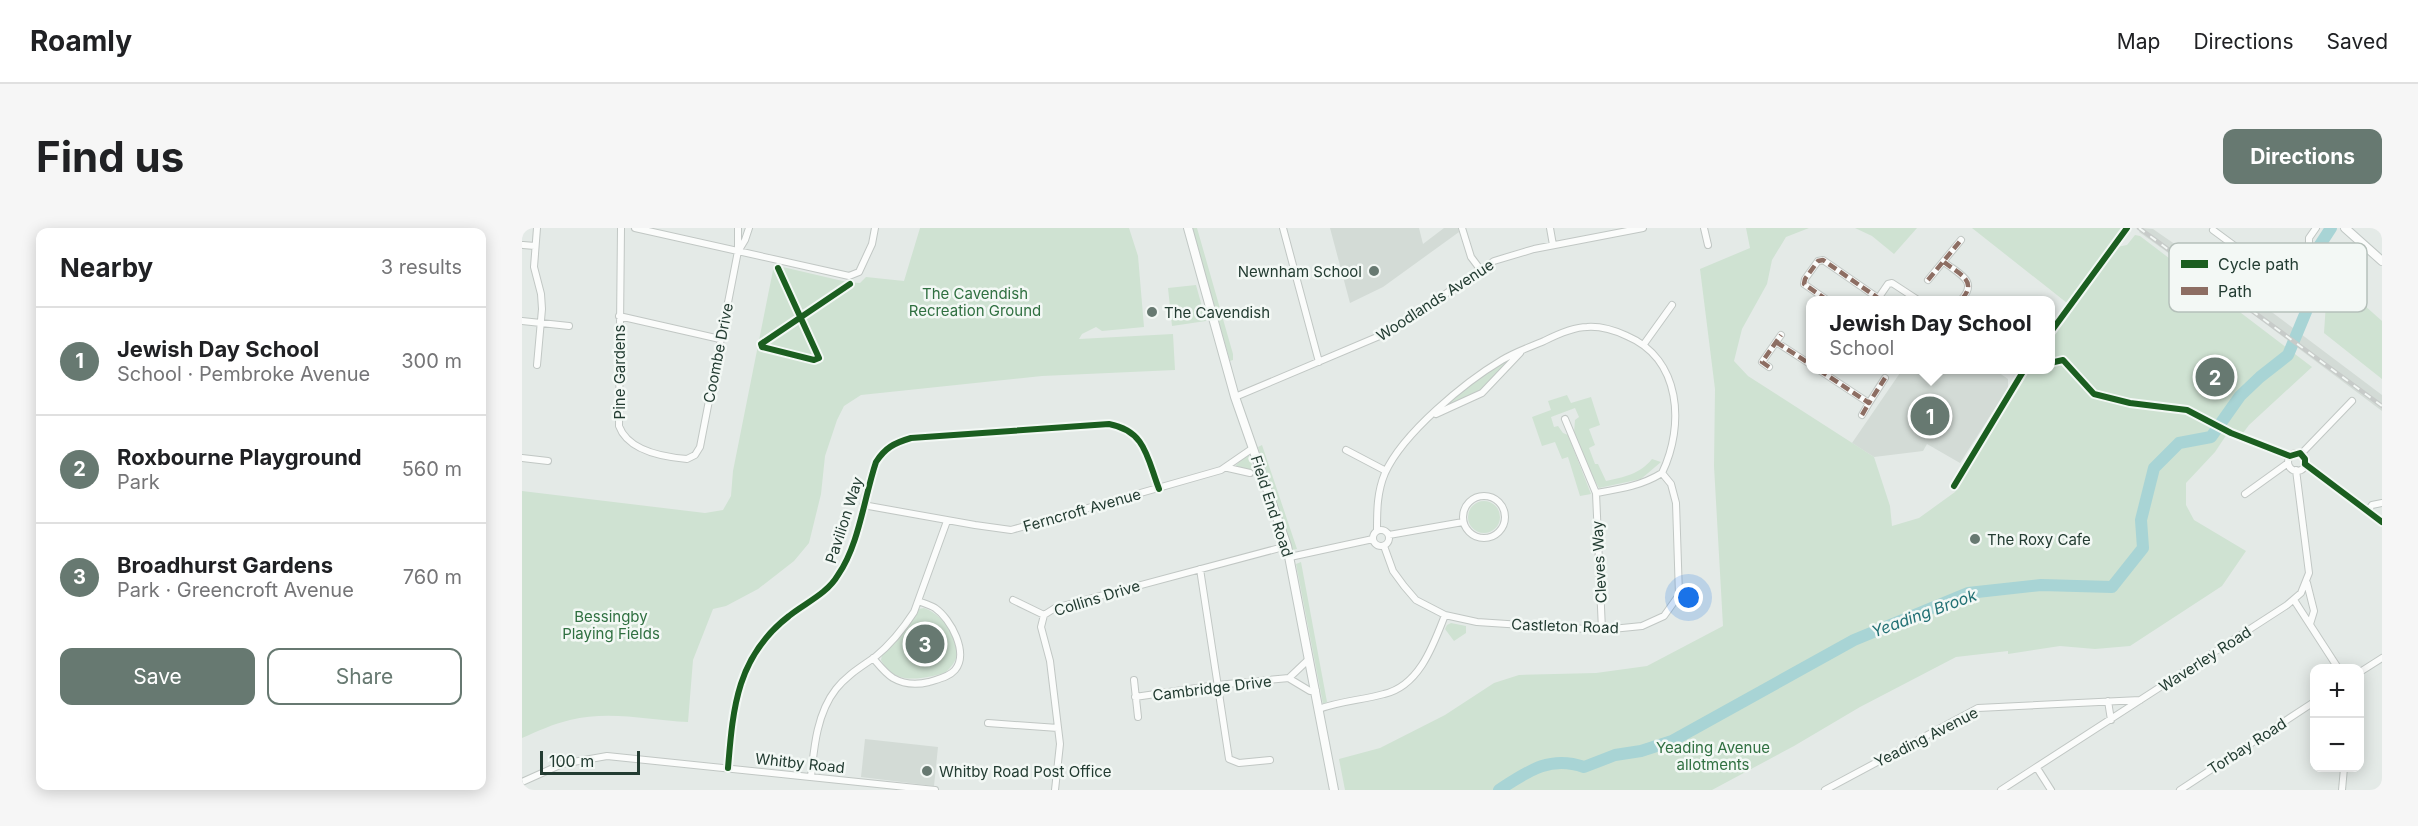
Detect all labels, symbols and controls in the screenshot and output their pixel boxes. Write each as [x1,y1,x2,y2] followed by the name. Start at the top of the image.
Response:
[30,24,132,58] text: Roamly
[2117,29,2160,54] text: Map
[2193,29,2294,54] text: Directions
[2327,29,2388,54] text: Saved
[2223,129,2382,184] button: Directions
[36,131,184,182] text: Find us
[2169,243,2367,312] legend
[60,252,153,283] text: Nearby
[2218,254,2299,274] text: Cycle path
[381,255,462,279] text: 3 results
[1373,255,1497,345] street label: Woodlands Avenue
[1238,262,1362,281] place label: Newnham School
[1367,264,1381,278] marker: Newnham School
[2218,281,2252,301] text: Path
[909,284,1041,320] park label: The Cavendish Recreation Ground
[1806,296,2055,374] popup
[699,301,737,405] street label: Coombe Drive
[1164,303,1270,322] place label: The Cavendish
[1145,305,1159,319] marker: The Cavendish
[1829,310,2032,336] text: Jewish Day School
[610,325,629,419] street label: Pine Gardens
[117,336,319,362] text: Jewish Day School
[1829,336,1894,360] text: School
[75,349,84,373] text: 1
[401,349,462,373] text: 300 m
[2196,354,2234,400] pin: 2
[117,362,370,386] text: School · Pembroke Avenue
[1910,394,1950,438] pin: 1
[117,444,362,470] text: Roxbourne Playground
[1247,453,1297,559] street label: Field End Road
[73,457,86,481] text: 2
[402,457,462,481] text: 560 m
[117,470,160,494] text: Park
[821,474,867,566] street label: Pavilion Way
[1021,484,1143,536] street label: Ferncroft Avenue
[1587,520,1611,604] street label: Cleves Way
[1987,530,2091,549] place label: The Roxy Cafe
[1968,532,1982,546] marker: The Roxy Cafe
[117,552,333,578] text: Broadhurst Gardens
[73,565,86,589] text: 3
[403,565,462,589] text: 760 m
[1052,576,1142,620] street label: Collins Drive
[117,578,354,602] text: Park · Greencroft Avenue
[1674,583,1703,612] your location
[1869,585,1979,641] water label: Yeading Brook
[562,607,660,643] park label: Bessingby Playing Fields
[1511,615,1619,637] street label: Castleton Road
[906,622,944,666] pin: 3
[2155,622,2255,696] street label: Waverley Road
[60,648,255,705] button: Save
[267,648,462,705] button: Share
[2310,664,2364,772] map controls
[2310,664,2364,718] button: +
[1151,671,1273,705] street label: Cambridge Drive
[1871,703,1981,771] street label: Yeading Avenue
[2204,714,2290,778] street label: Torbay Road
[2310,718,2364,772] button: −
[1656,738,1770,774] park label: Yeading Avenue allotments
[540,748,640,776] scale bar
[754,749,846,777] street label: Whitby Road
[549,751,594,771] text: 100 m
[939,762,1112,781] place label: Whitby Road Post Office
[920,764,934,778] marker: Whitby Road Post Office

